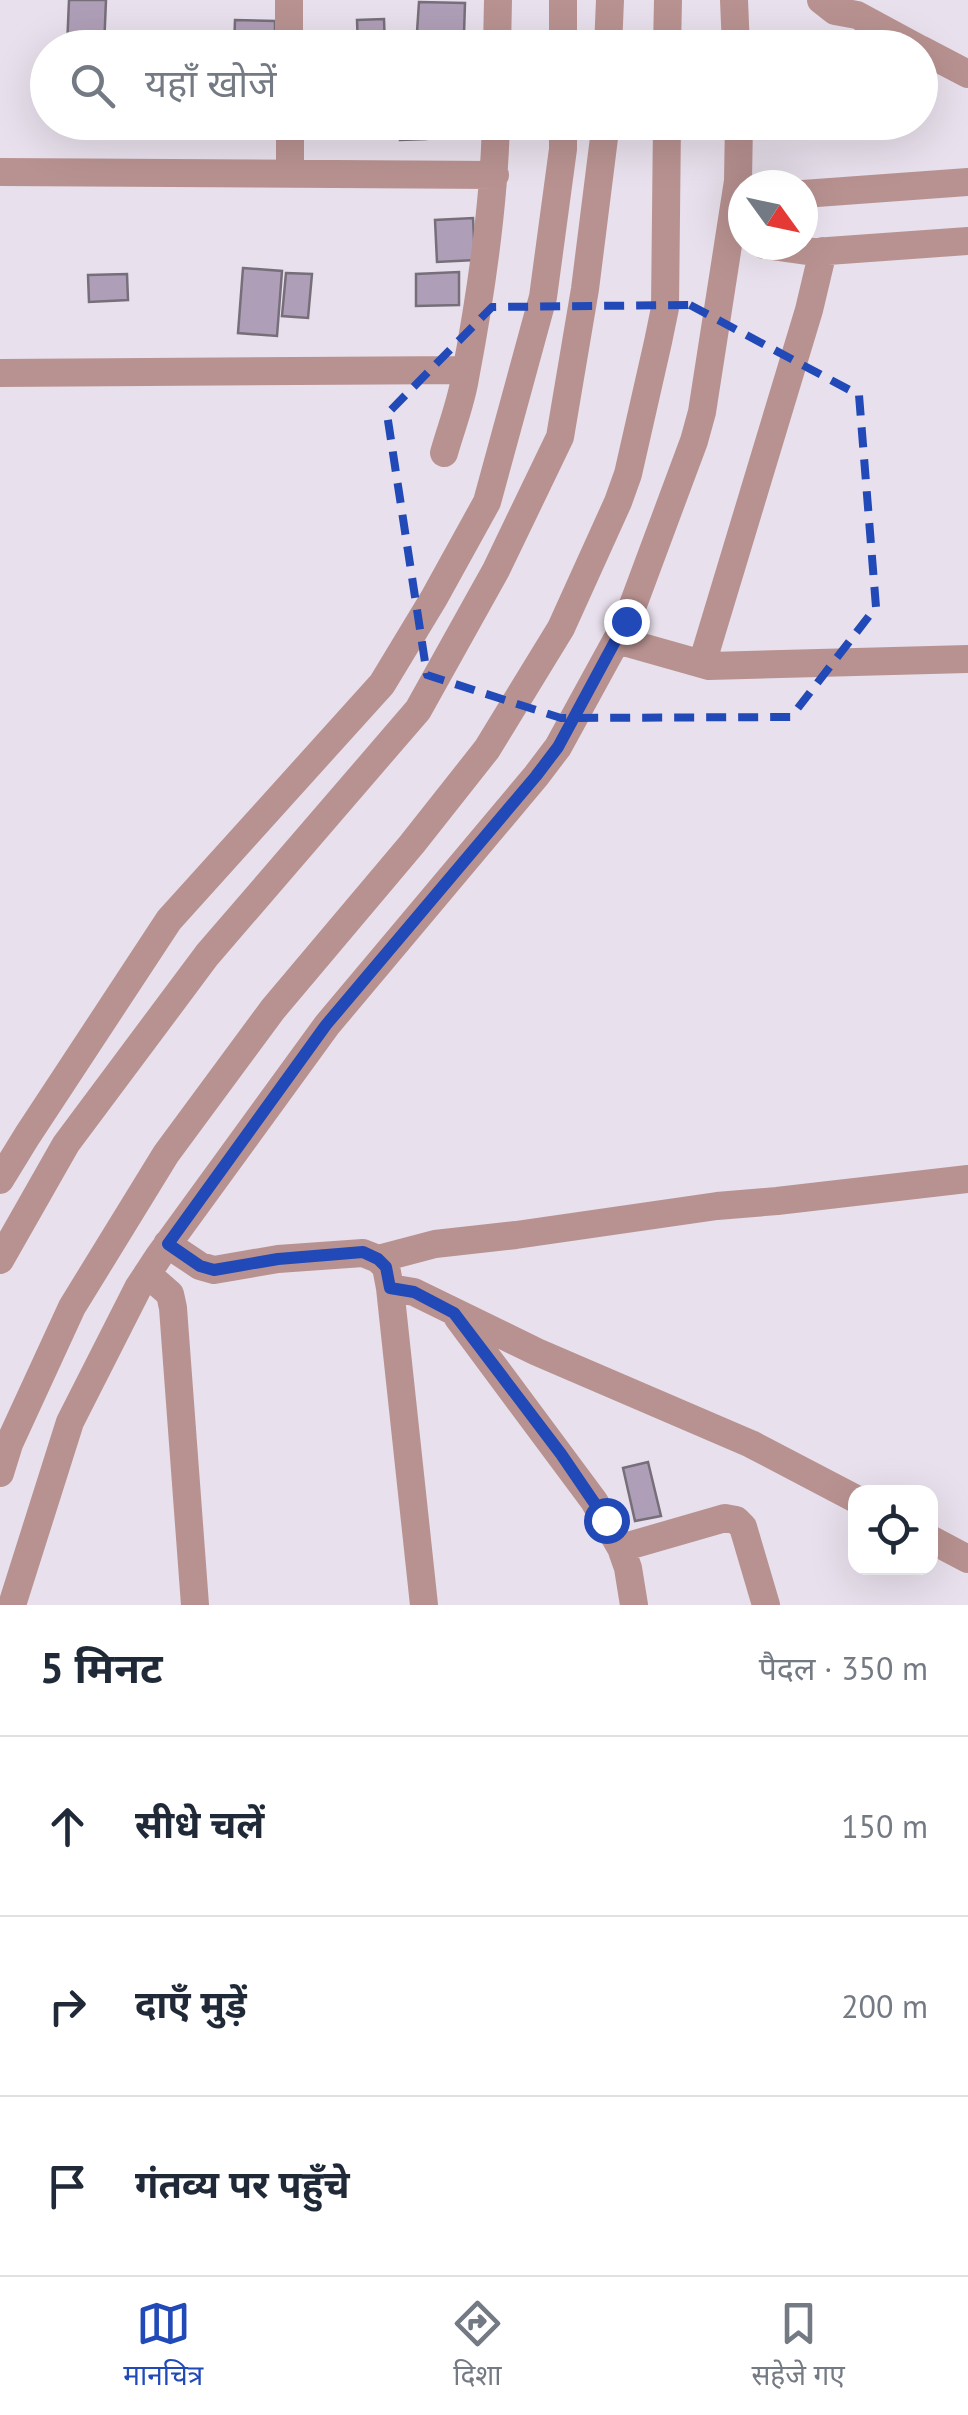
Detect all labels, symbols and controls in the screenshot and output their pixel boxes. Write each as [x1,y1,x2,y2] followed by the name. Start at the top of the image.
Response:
[30,30,938,140] search box
[65,58,120,113] icon: search
[145,58,276,107] text: यहाँ खोजें
[728,170,818,260] north arrow
[604,599,650,645] route end
[848,1485,938,1575] map controls
[848,1485,938,1575] button: locate
[584,1498,630,1544] route start
[40,1640,163,1695] text: 5 मिनट
[759,1647,928,1689] text: पैदल · 350 m
[40,1799,95,1854] icon: ahead
[135,1799,264,1848] text: सीधे चलें
[841,1805,928,1847] text: 150 m
[40,1979,95,2034] icon: right
[135,1979,247,2028] text: दाएँ मुड़ें
[841,1985,928,2027] text: 200 m
[40,2159,95,2214] icon: arrive
[135,2159,350,2208] text: गंतव्य पर पहुँचे
[123,2296,203,2396] tab: मानचित्र
[450,2296,505,2396] tab: दिशा
[751,2296,845,2396] tab: सहेजे गए

